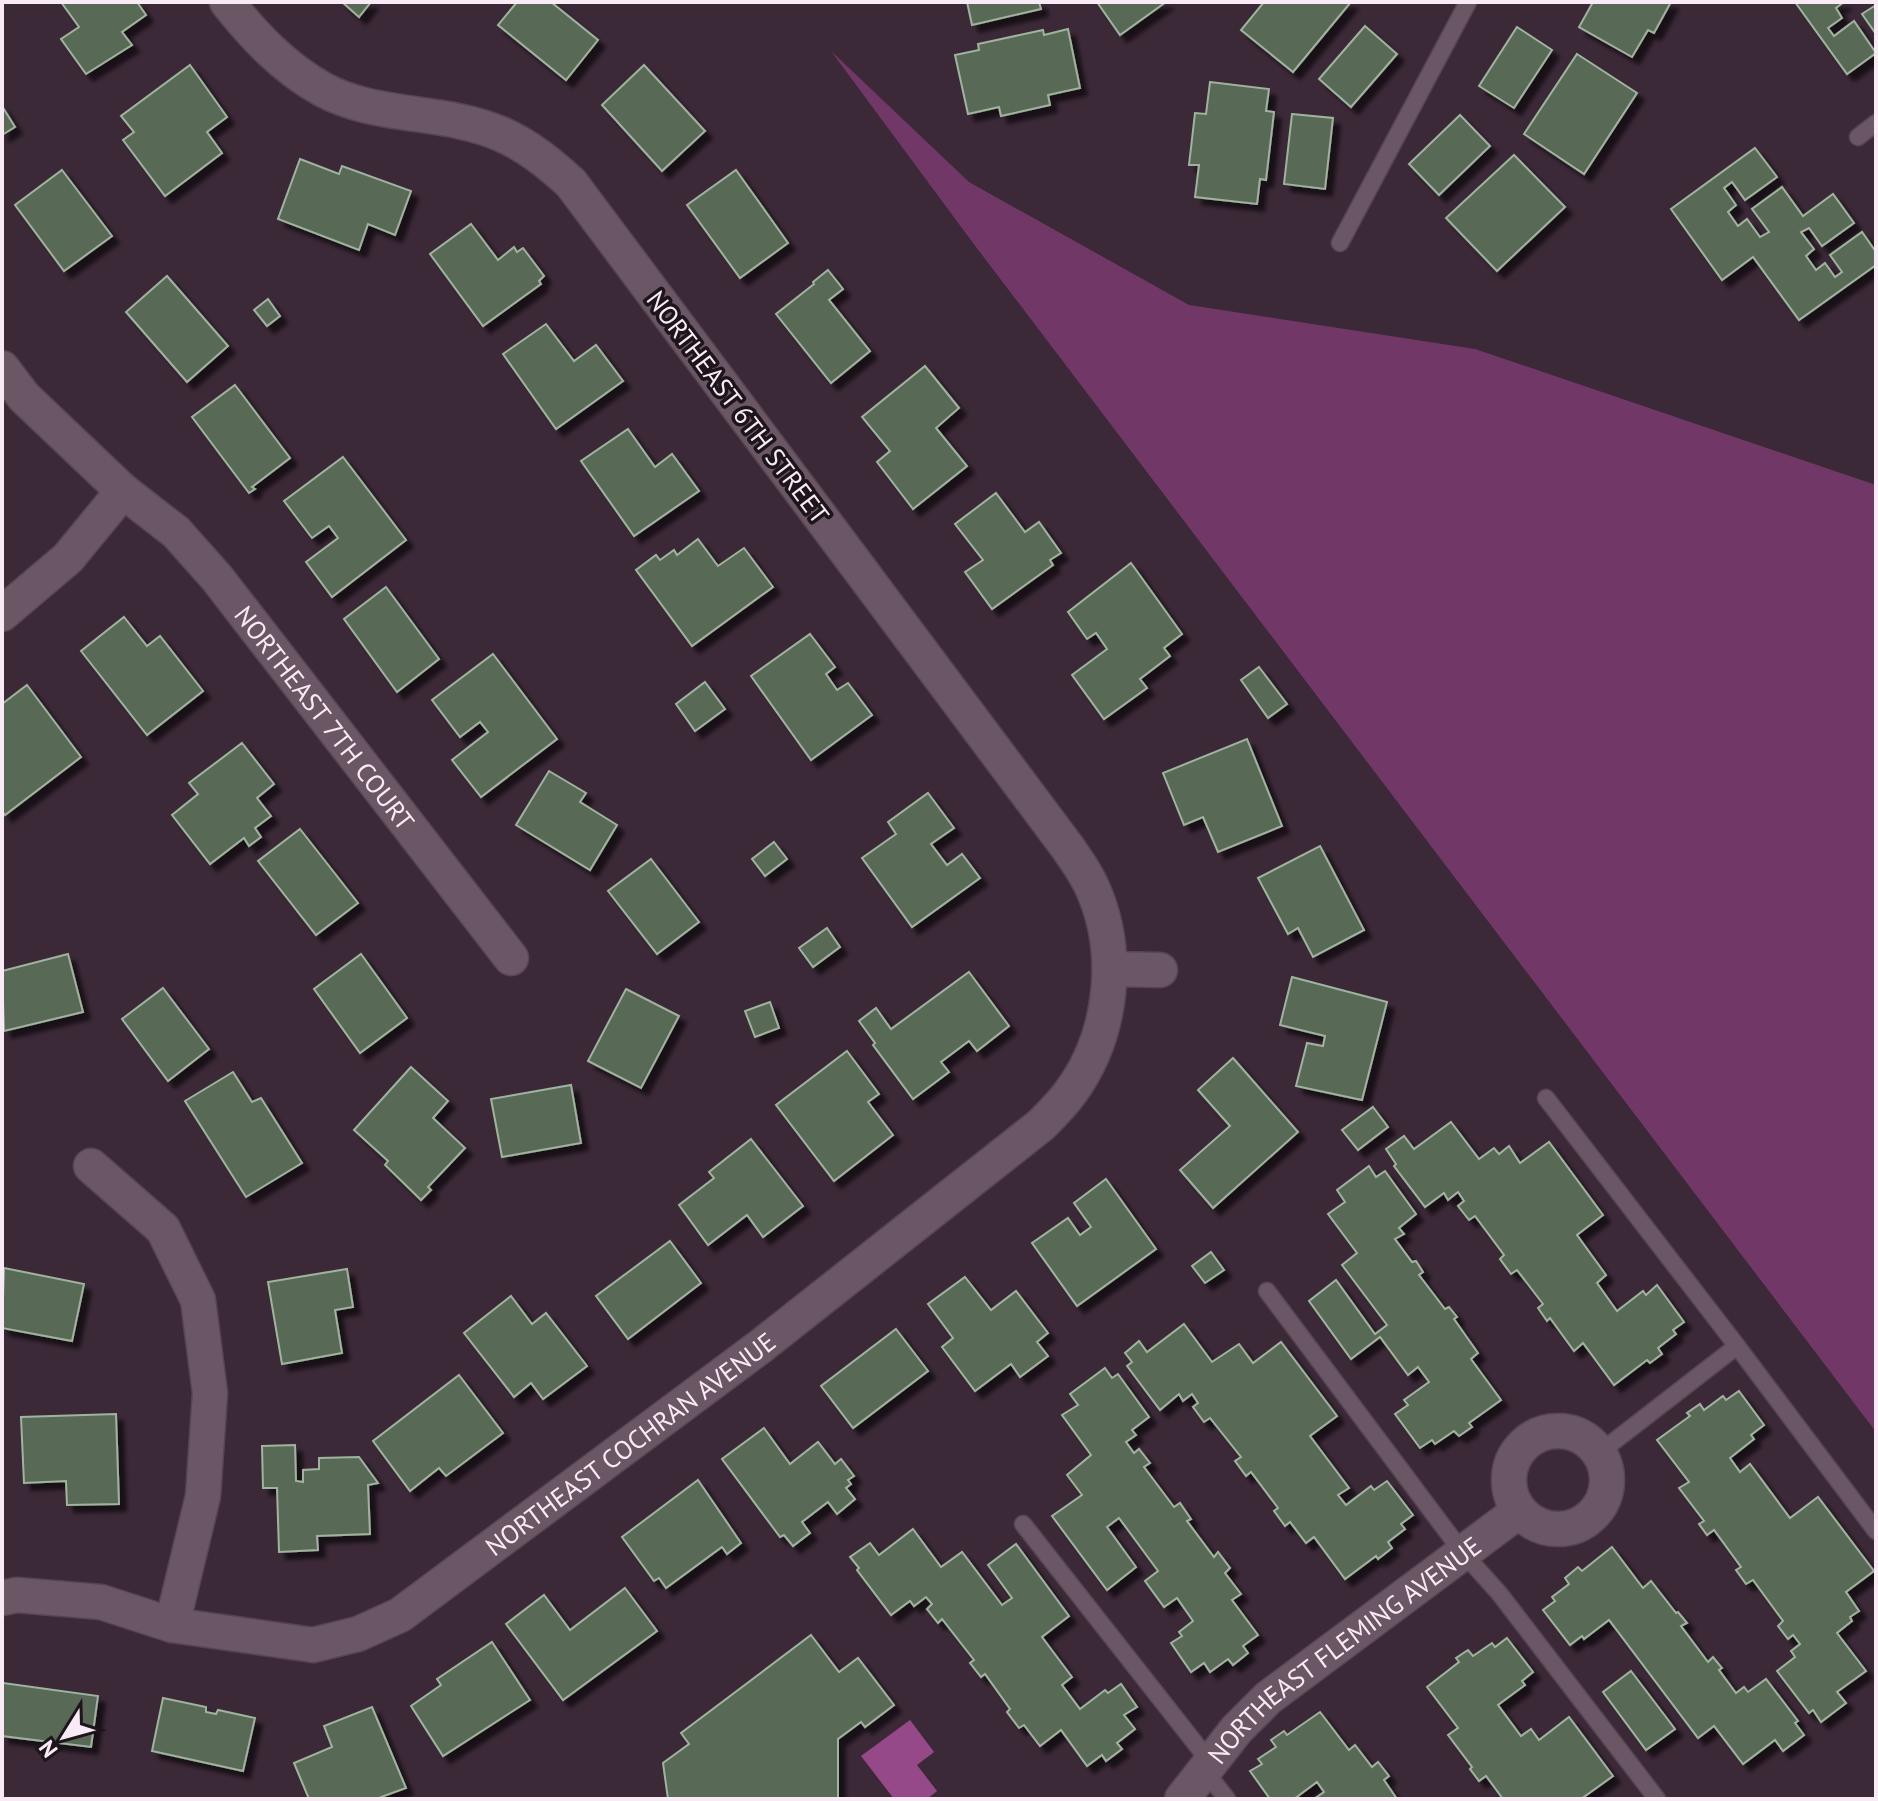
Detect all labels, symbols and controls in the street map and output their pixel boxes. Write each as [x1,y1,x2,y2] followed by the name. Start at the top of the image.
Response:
[640,284,836,530] street label: NORTHEAST 6TH STREET
[228,599,422,836] street label: NORTHEAST 7TH COURT
[478,1325,782,1562] street label: NORTHEAST COCHRAN AVENUE
[1200,1529,1487,1770] street label: NORTHEAST FLEMING AVENUE
[24,1697,104,1777] north arrow
[32,1735,64,1763] text: N

